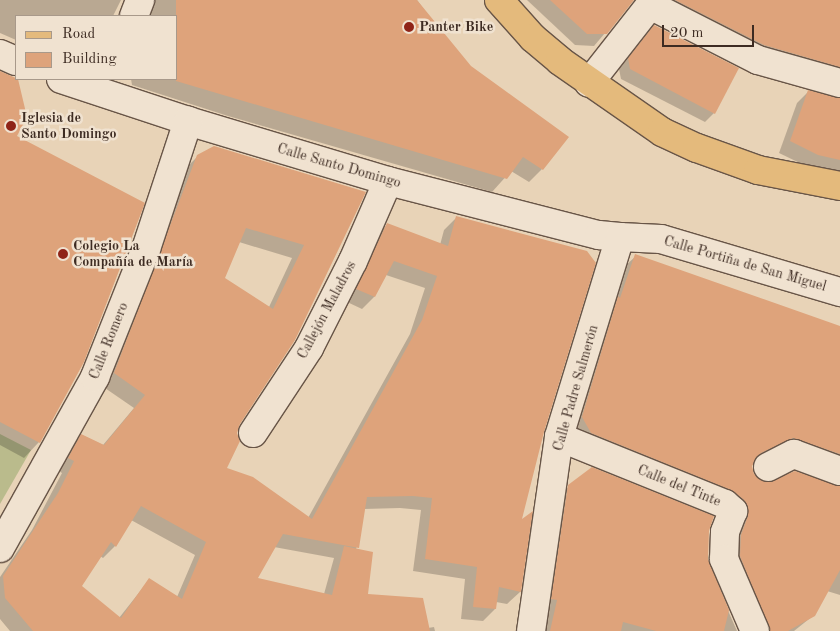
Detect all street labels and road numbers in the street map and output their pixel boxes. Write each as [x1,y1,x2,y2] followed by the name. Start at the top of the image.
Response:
[275,140,403,192] street label: Calle Santo Domingo
[662,233,828,295] street label: Calle Portiña de San Miguel
[294,258,360,362] street label: Callejón Maladros
[86,300,132,382] street label: Calle Romero
[550,323,602,453] street label: Calle Padre Salmerón
[635,462,723,510] street label: Calle del Tinte

